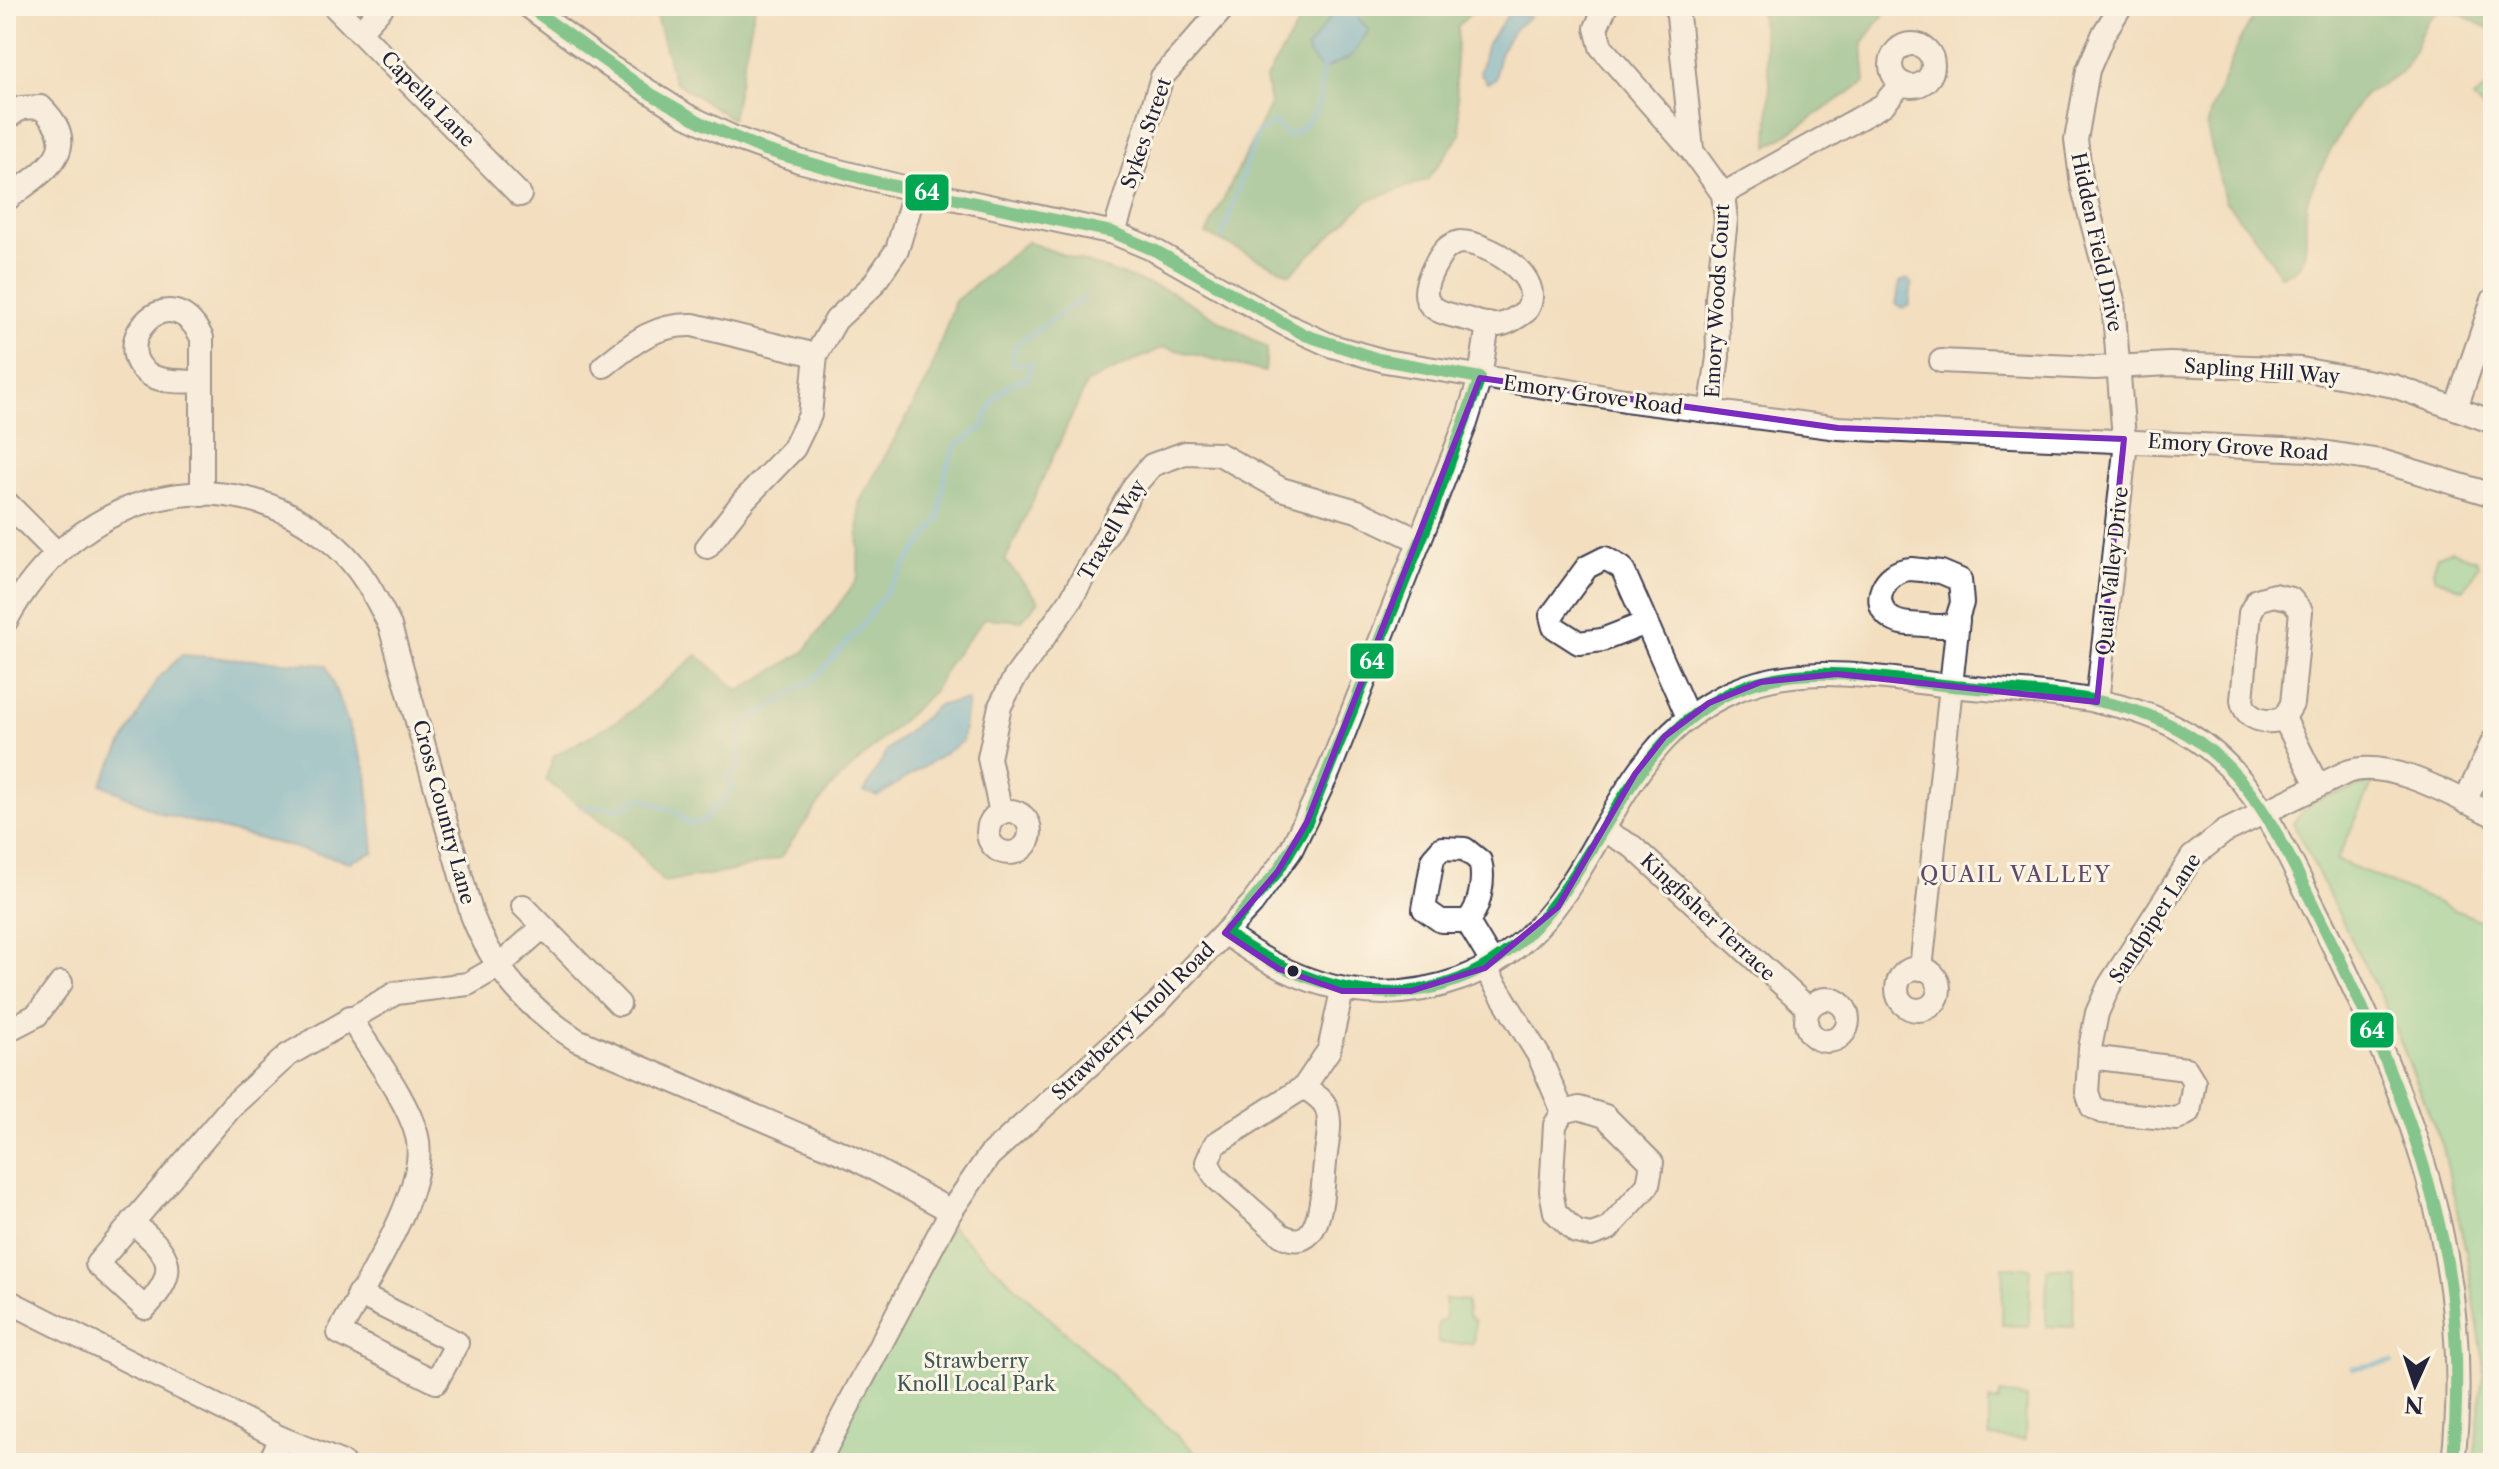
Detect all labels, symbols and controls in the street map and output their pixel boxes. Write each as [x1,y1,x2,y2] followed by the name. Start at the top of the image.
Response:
[376,46,480,152] street label: Capella Lane
[1116,74,1176,192] street label: Sykes Street
[2066,150,2128,334] street label: Hidden Field Drive
[904,173,950,212] line badge: 64
[914,179,940,206] text: 64
[1700,203,1734,399] street label: Emory Woods Court
[2183,354,2342,388] street label: Sapling Hill Way
[1502,371,1684,419] street label: Emory Grove Road
[2147,429,2329,465] street label: Emory Grove Road
[1073,474,1151,585] street label: Traxell Way
[2091,485,2133,657] street label: Quail Valley Drive
[1349,642,1395,680] line badge: 64
[1359,648,1385,675] text: 64
[408,717,480,907] street label: Cross Country Lane
[1636,848,1780,986] street label: Kingfisher Terrace
[2104,849,2206,987] street label: Sandpiper Lane
[1920,861,2112,888] district label: QUAIL VALLEY
[1047,937,1219,1105] street label: Strawberry Knoll Road
[1285,963,1301,979] unlabelled marker
[2349,1011,2395,1049] line badge: 64
[2359,1017,2385,1044] text: 64
[2375,1345,2455,1425] north arrow
[897,1349,1057,1396] park label: Strawberry Knoll Local Park
[2404,1390,2424,1418] text: N

